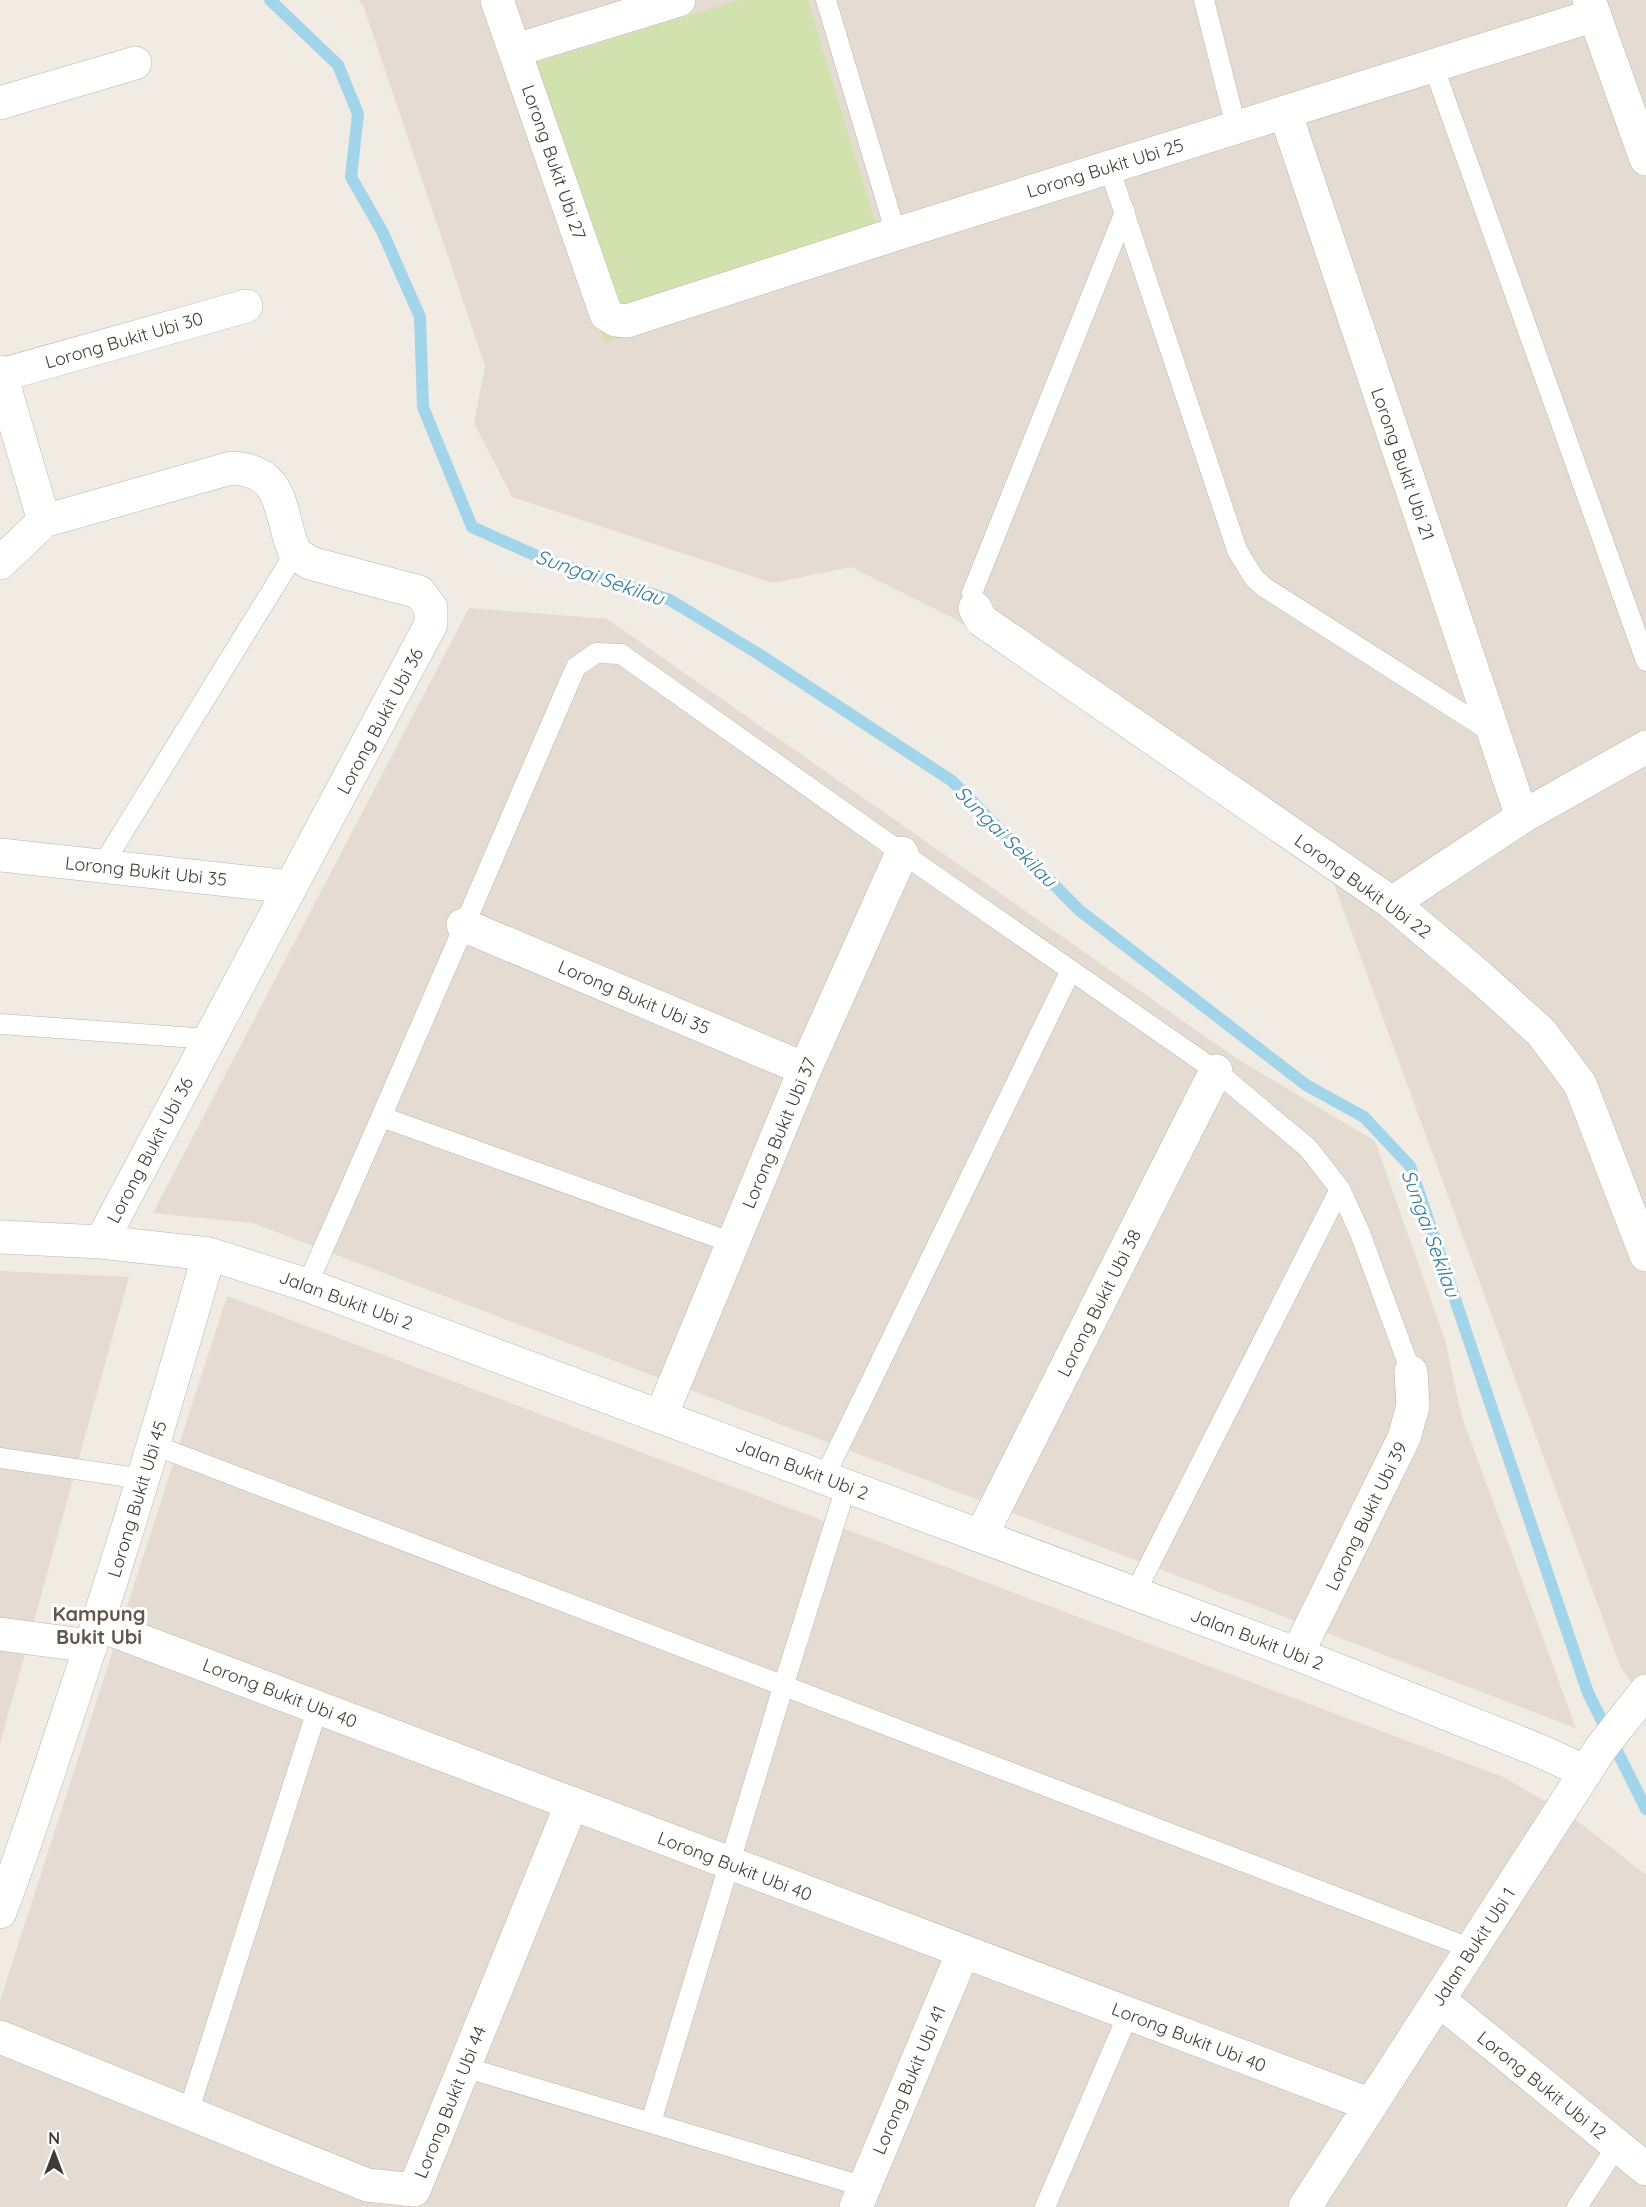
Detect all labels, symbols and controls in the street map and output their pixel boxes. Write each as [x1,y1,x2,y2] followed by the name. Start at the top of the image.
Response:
[517,82,591,242] street label: Lorong Bukit Ubi 27
[1024,133,1186,203] street label: Lorong Bukit Ubi 25
[42,306,206,374] street label: Lorong Bukit Ubi 30
[1366,385,1440,543] street label: Lorong Bukit Ubi 21
[533,543,669,611] water label: Sungai Sekilau
[332,644,428,798] street label: Lorong Bukit Ubi 36
[950,780,1063,893] water label: Sungai Sekilau
[1290,829,1436,943] street label: Lorong Bukit Ubi 22
[64,851,228,891] street label: Lorong Bukit Ubi 35
[555,955,713,1039] street label: Lorong Bukit Ubi 35
[737,1054,821,1212] street label: Lorong Bukit Ubi 37
[102,1073,198,1227] street label: Lorong Bukit Ubi 36
[1396,1166,1466,1302] water label: Sungai Sekilau
[1052,1225,1146,1381] street label: Lorong Bukit Ubi 38
[276,1265,416,1335] street label: Jalan Bukit Ubi 2
[102,1418,172,1580] street label: Lorong Bukit Ubi 45
[732,1433,872,1505] street label: Jalan Bukit Ubi 2
[1320,1438,1412,1594] street label: Lorong Bukit Ubi 39
[52,1601,146,1649] district label: Kampung Bukit Ubi
[1187,1603,1327,1675] street label: Jalan Bukit Ubi 2
[200,1653,360,1733] street label: Lorong Bukit Ubi 40
[655,1826,815,1906] street label: Lorong Bukit Ubi 40
[1426,1883,1520,2011] street label: Jalan Bukit Ubi 1
[1109,1997,1269,2077] street label: Lorong Bukit Ubi 40
[867,2002,951,2158] street label: Lorong Bukit Ubi 41
[409,2022,491,2182] street label: Lorong Bukit Ubi 44
[1473,2026,1611,2144] street label: Lorong Bukit Ubi 12
[24,2123,84,2183] north arrow
[48,2128,60,2148] text: N

